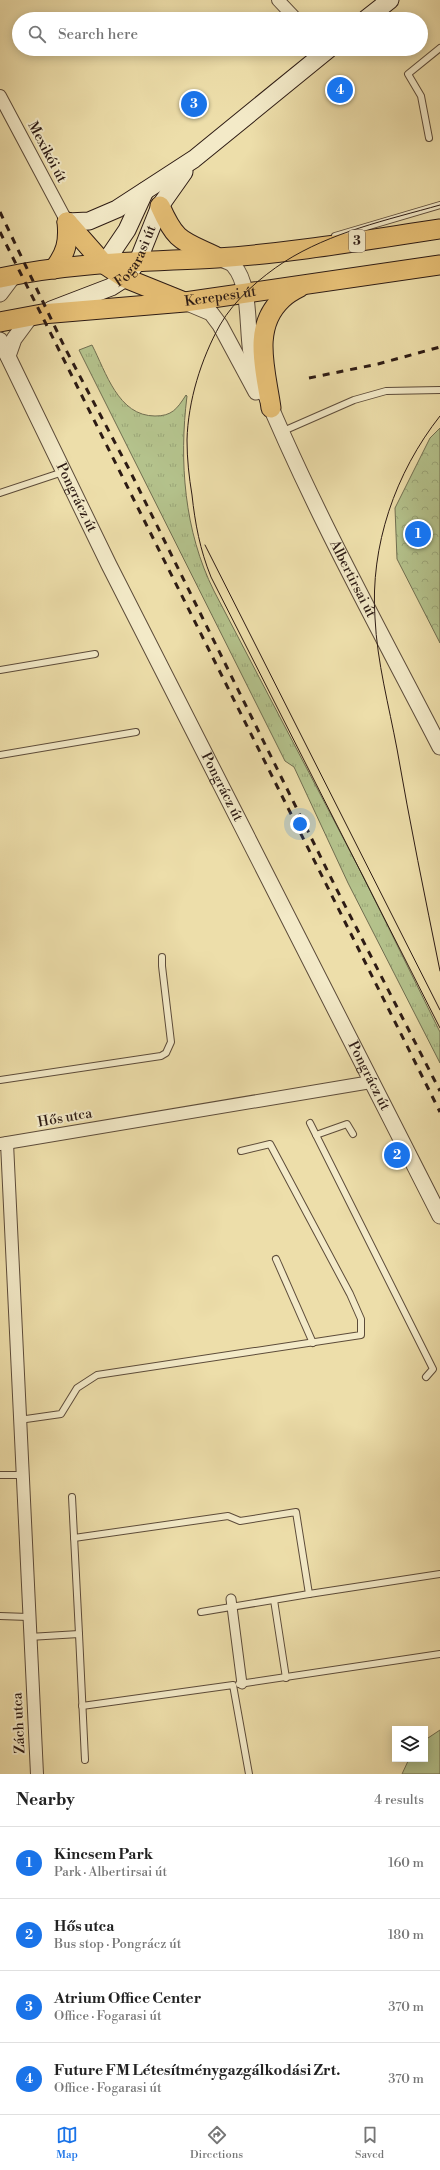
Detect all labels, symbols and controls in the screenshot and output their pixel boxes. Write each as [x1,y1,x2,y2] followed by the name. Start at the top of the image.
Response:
[12,12,428,56] search box
[26,23,48,45] icon: search
[58,25,138,44] text: Search here
[327,75,353,105] pin: 4
[181,89,207,119] pin: 3
[23,118,71,186] street label: Mexikói út
[111,223,160,292] street label: Fogarasi út
[349,230,365,252] road number: 3
[183,283,257,311] street label: Kerepesi út
[52,460,101,535] street label: Pongrácz út
[405,519,431,549] pin: 1
[325,536,380,621] street label: Albertirsai út
[197,749,247,825] street label: Pongrácz út
[290,814,310,834] your location
[344,1038,394,1113] street label: Pongrácz út
[36,1104,95,1132] street label: Hős utca
[384,1140,410,1170] pin: 2
[8,1691,30,1754] street label: Zách utca
[392,1726,428,1762] map controls
[392,1726,428,1762] button: layers
[16,1789,75,1811] text: Nearby
[374,1792,424,1808] text: 4 results
[54,1845,153,1864] text: Kincsem Park
[26,1855,32,1871] text: 1
[388,1855,424,1871] text: 160 m
[54,1864,167,1880] text: Park · Albertirsai út
[54,1917,114,1936] text: Hős utca
[25,1927,33,1943] text: 2
[388,1927,424,1943] text: 180 m
[54,1936,181,1952] text: Bus stop · Pongrácz út
[54,1989,201,2008] text: Atrium Office Center
[25,1999,33,2015] text: 3
[388,1999,424,2015] text: 370 m
[54,2008,162,2024] text: Office · Fogarasi út
[54,2061,340,2080] text: Future FM Létesítménygazgálkodási Zrt.
[25,2071,33,2087] text: 4
[388,2071,424,2087] text: 370 m
[54,2080,162,2096] text: Office · Fogarasi út
[56,2124,78,2162] tab: Map
[190,2124,243,2162] tab: Directions
[355,2124,384,2162] tab: Saved

